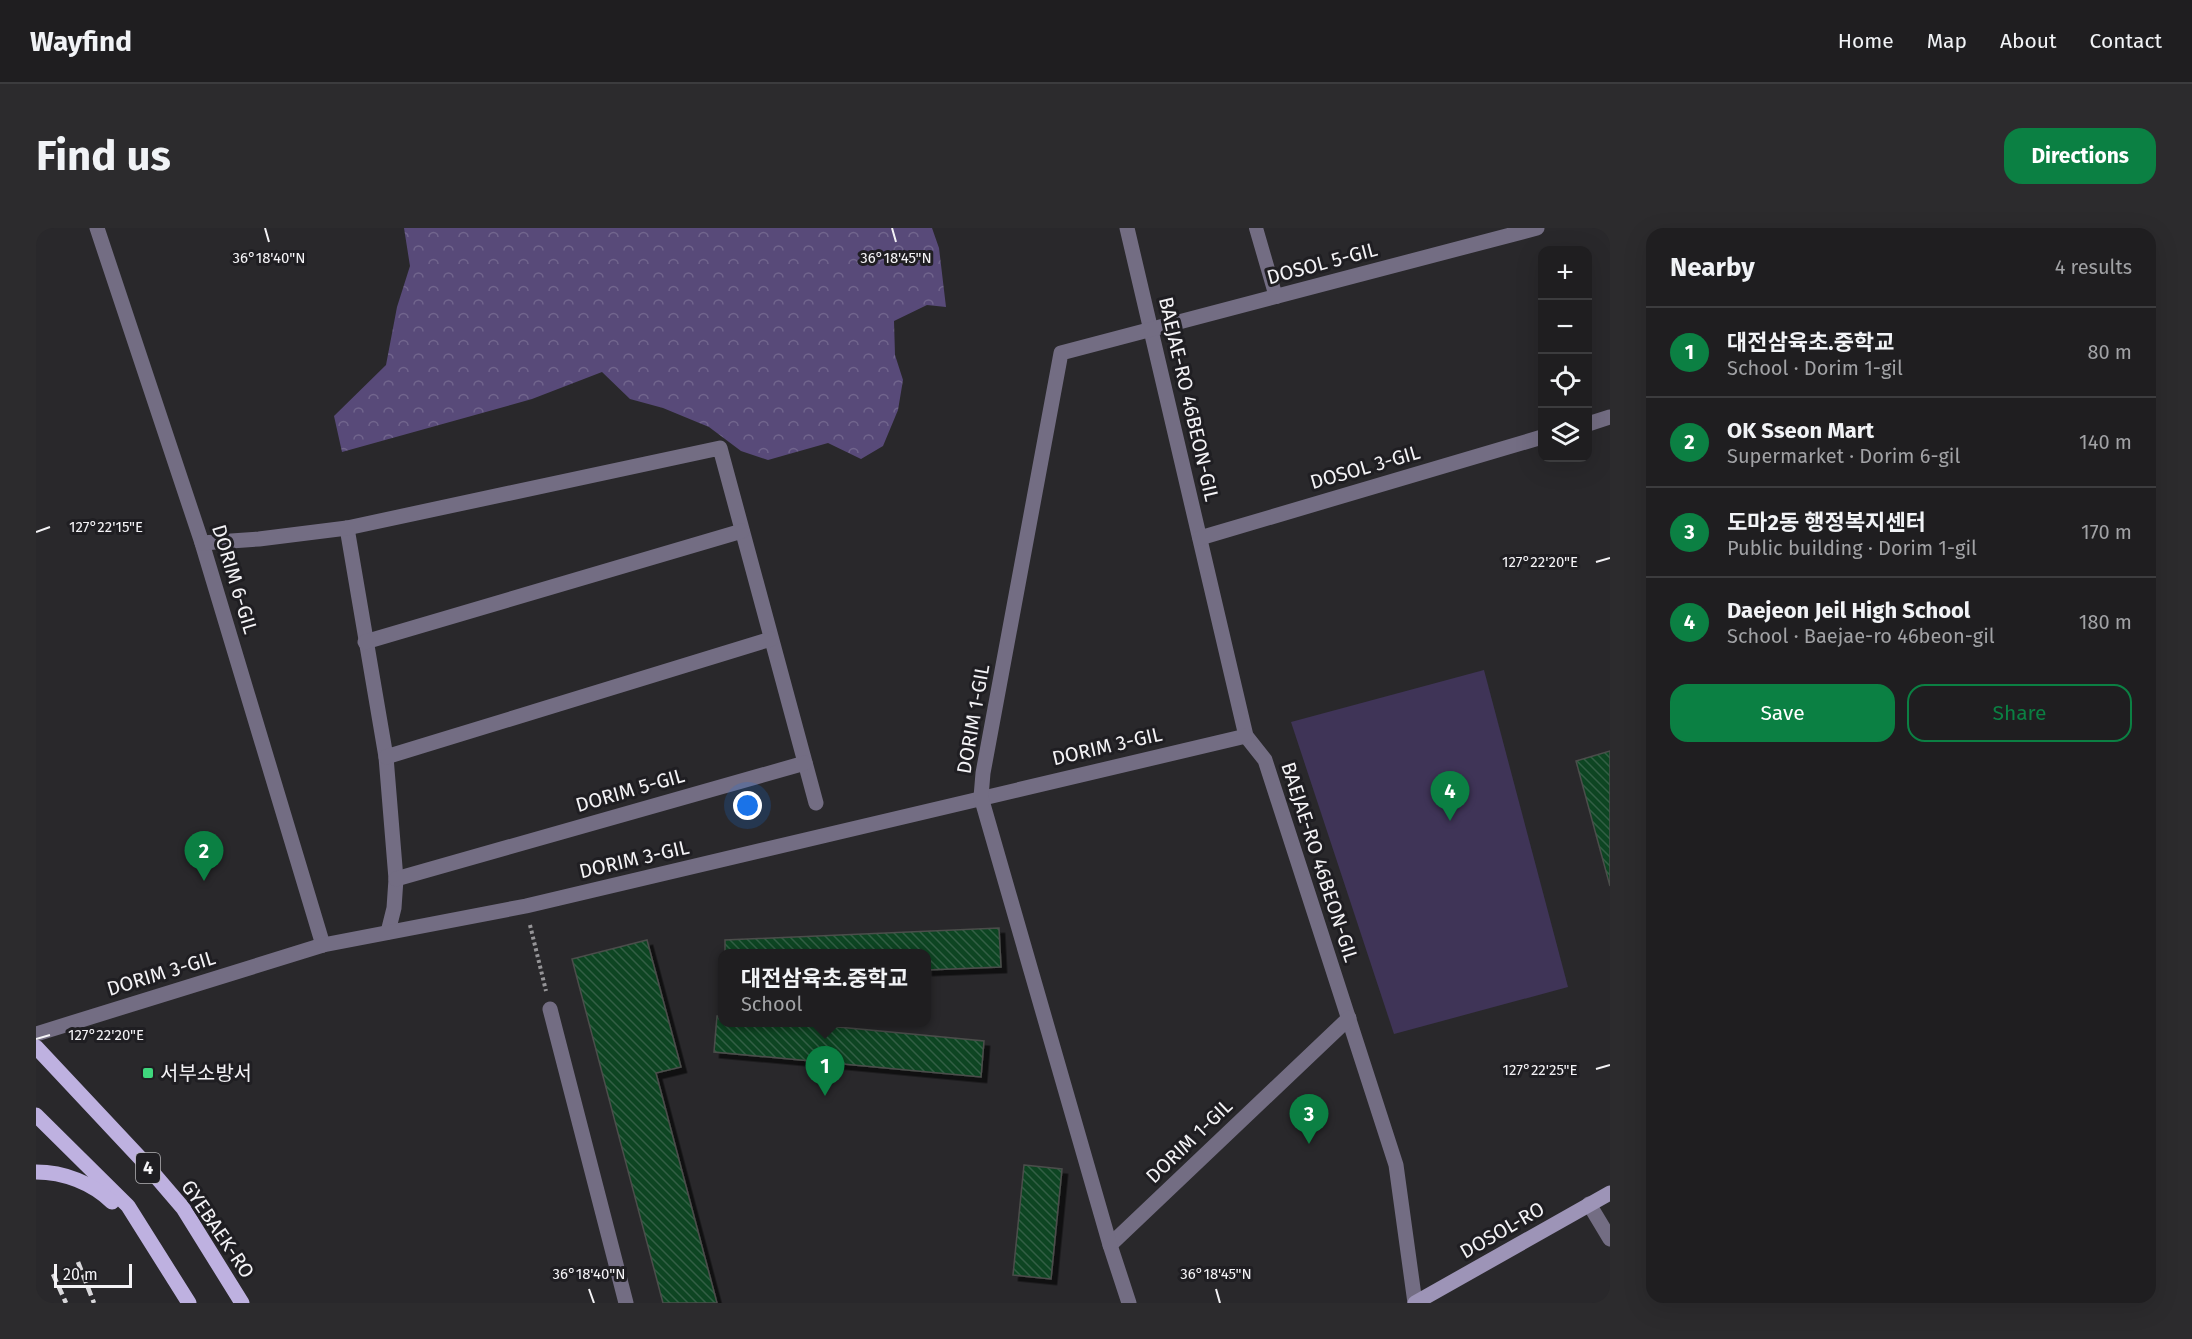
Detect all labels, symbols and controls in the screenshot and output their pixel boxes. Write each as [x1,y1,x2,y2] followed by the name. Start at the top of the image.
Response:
[30,25,132,58] text: Wayfind
[1838,28,1894,54] text: Home
[1927,28,1967,54] text: Map
[2000,28,2057,54] text: About
[2090,28,2162,54] text: Contact
[2004,128,2156,184] button: Directions
[36,131,171,181] text: Find us
[1264,237,1380,289] street label: DOSOL 5-GIL
[1538,246,1592,462] map controls
[1538,246,1592,300] button: +
[233,249,305,267] text: 36°18'40"N
[860,249,932,267] text: 36°18'45"N
[1670,252,1755,283] text: Nearby
[2055,255,2132,279] text: 4 results
[1154,294,1224,504] street label: BAEJAE-RO 46BEON-GIL
[1538,300,1592,354] button: −
[1727,329,1894,356] text: 대전삼육초.중학교
[1685,340,1694,364] text: 1
[2087,340,2132,364] text: 80 m
[1538,354,1592,408] button: locate
[1727,356,1903,380] text: School · Dorim 1-gil
[1538,408,1592,462] button: layers
[1727,417,1874,444] text: OK Sseon Mart
[1684,430,1695,454] text: 2
[2079,430,2132,454] text: 140 m
[1307,440,1423,494] street label: DOSOL 3-GIL
[1727,444,1960,468] text: Supermarket · Dorim 6-gil
[1727,509,1926,536] text: 도마2동 행정복지센터
[69,518,143,536] text: 127°22'15"E
[1684,520,1695,544] text: 3
[2081,520,2132,544] text: 170 m
[207,522,263,636] street label: DORIM 6-GIL
[1727,536,1977,560] text: Public building · Dorim 1-gil
[1502,553,1578,571] text: 127°22'20"E
[1727,597,1970,624] text: Daejeon Jeil High School
[1684,610,1695,634] text: 4
[2079,610,2132,634] text: 180 m
[1727,624,1995,648] text: School · Baejae-ro 46beon-gil
[952,662,994,776] street label: DORIM 1-GIL
[1670,684,1895,742] button: Save
[1907,684,2132,742] button: Share
[1050,722,1164,770] street label: DORIM 3-GIL
[1276,759,1364,965] street label: BAEJAE-RO 46BEON-GIL
[573,763,687,817] street label: DORIM 5-GIL
[1430,772,1470,821] pin: 4
[733,791,762,820] your location
[184,832,224,881] pin: 2
[577,835,691,883] street label: DORIM 3-GIL
[104,945,218,1001] street label: DORIM 3-GIL
[718,949,931,1027] popup
[741,965,908,992] text: 대전삼육초.중학교
[741,992,802,1016] text: School
[68,1026,144,1044] text: 127°22'20"E
[806,1046,844,1096] pin: 1
[160,1061,252,1085] place label: 서부소방서
[1502,1061,1578,1079] text: 127°22'25"E
[141,1066,155,1080] marker: 서부소방서
[1141,1094,1237,1188] street label: DORIM 1-GIL
[1290,1094,1328,1144] pin: 3
[136,1153,160,1183] road number: 4
[176,1175,260,1283] street label: GYEBAEK-RO
[1456,1196,1548,1264] street label: DOSOL-RO
[54,1261,132,1288] scale bar
[63,1265,98,1284] text: 20 m
[553,1265,625,1283] text: 36°18'40"N
[1180,1265,1252,1283] text: 36°18'45"N

